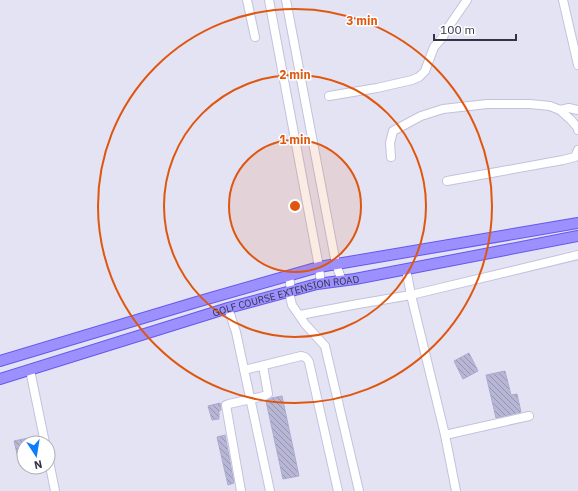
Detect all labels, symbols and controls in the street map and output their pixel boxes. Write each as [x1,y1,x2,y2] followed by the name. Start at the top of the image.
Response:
[346,13,378,28] text: 3 min
[434,16,516,42] scale bar
[440,22,475,37] text: 100 m
[279,67,311,82] text: 2 min
[279,132,311,147] text: 1 min
[288,199,302,213] centre of rings
[211,272,361,319] street label: GOLF COURSE EXTENSION ROAD
[16,435,56,475] north arrow
[33,457,43,472] text: N

